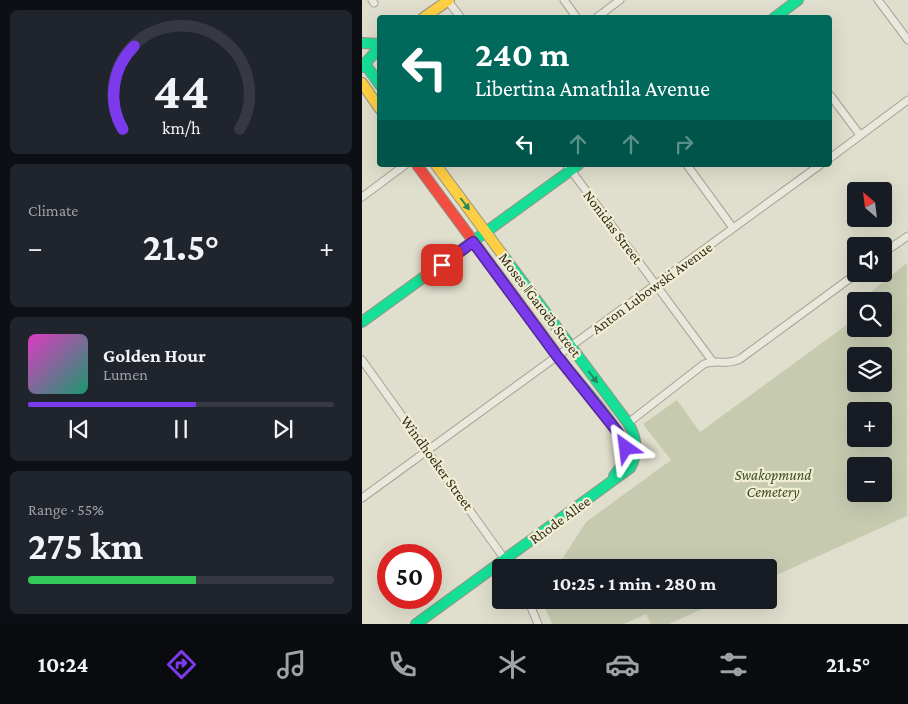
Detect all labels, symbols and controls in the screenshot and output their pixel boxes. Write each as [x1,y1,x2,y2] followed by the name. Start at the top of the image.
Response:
[392,35,457,100] icon: left
[475,35,569,74] text: 240 m
[153,61,209,119] text: 44
[475,76,710,101] text: Libertina Amathila Avenue
[162,118,201,138] text: km/h
[511,130,539,158] icon: left
[564,130,592,158] icon: ahead
[617,130,645,158] icon: ahead
[670,130,698,158] icon: right
[847,182,892,228] north arrow
[847,182,892,502] map controls
[580,187,646,268] street label: Nonidas Street
[460,197,470,211] one-way arrow
[28,202,78,219] text: Climate
[143,226,219,268] text: 21.5°
[28,232,43,263] text: −
[319,232,334,263] text: +
[847,237,892,282] button: sound
[589,239,716,337] street label: Anton Lubowski Avenue
[421,244,463,286] pin
[496,250,585,361] street label: Moses ǁGaroëb Street
[428,251,456,279] icon: arrive
[847,292,892,337] button: search
[103,345,206,366] text: Golden Hour
[847,347,892,392] button: layers
[103,366,148,383] text: Lumen
[588,370,598,384] one-way arrow
[847,402,892,447] button: +
[397,413,477,514] street label: Windhoeker Street
[65,415,93,443] icon: previous
[167,415,195,443] icon: pause
[269,415,297,443] icon: next
[599,421,651,473] position arrow
[847,457,892,502] button: −
[735,467,812,501] park label: Swakopmund Cemetery
[527,493,594,547] street label: Rhode Allee
[28,501,104,518] text: Range · 55%
[28,525,143,567] text: 275 km
[377,544,442,609] speed limit sign: 50
[553,573,716,594] text: 10:25 · 1 min · 280 m
[164,647,199,682] icon: directions
[274,647,309,682] icon: music
[385,647,420,682] icon: phone
[495,647,530,682] icon: climate
[605,647,640,682] icon: car
[716,647,751,682] icon: filters
[38,652,88,677] text: 10:24
[826,652,870,677] text: 21.5°

